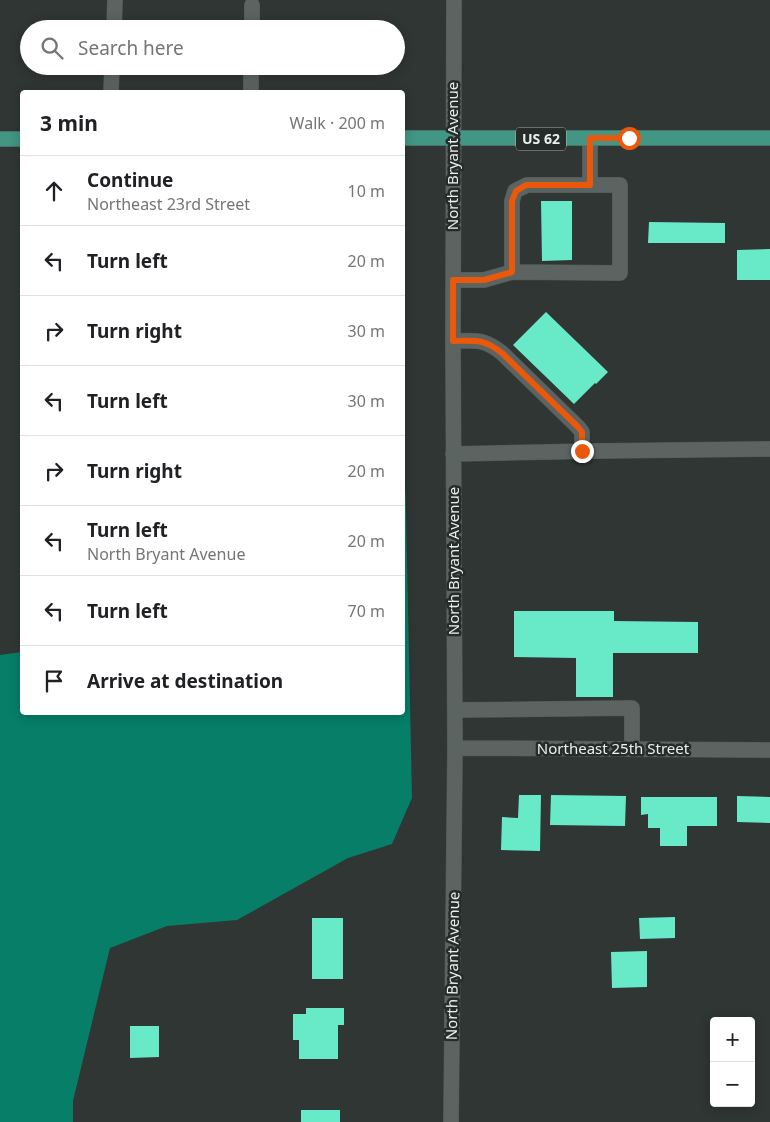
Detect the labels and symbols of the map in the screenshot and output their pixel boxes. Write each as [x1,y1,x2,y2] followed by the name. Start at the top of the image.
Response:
[442,82,462,230] street label: North Bryant Avenue
[618,127,641,150] route start
[516,128,566,150] road number: US 62
[571,440,594,463] route end
[443,487,463,635] street label: North Bryant Avenue
[537,738,690,758] street label: Northeast 25th Street
[441,892,463,1040] street label: North Bryant Avenue

